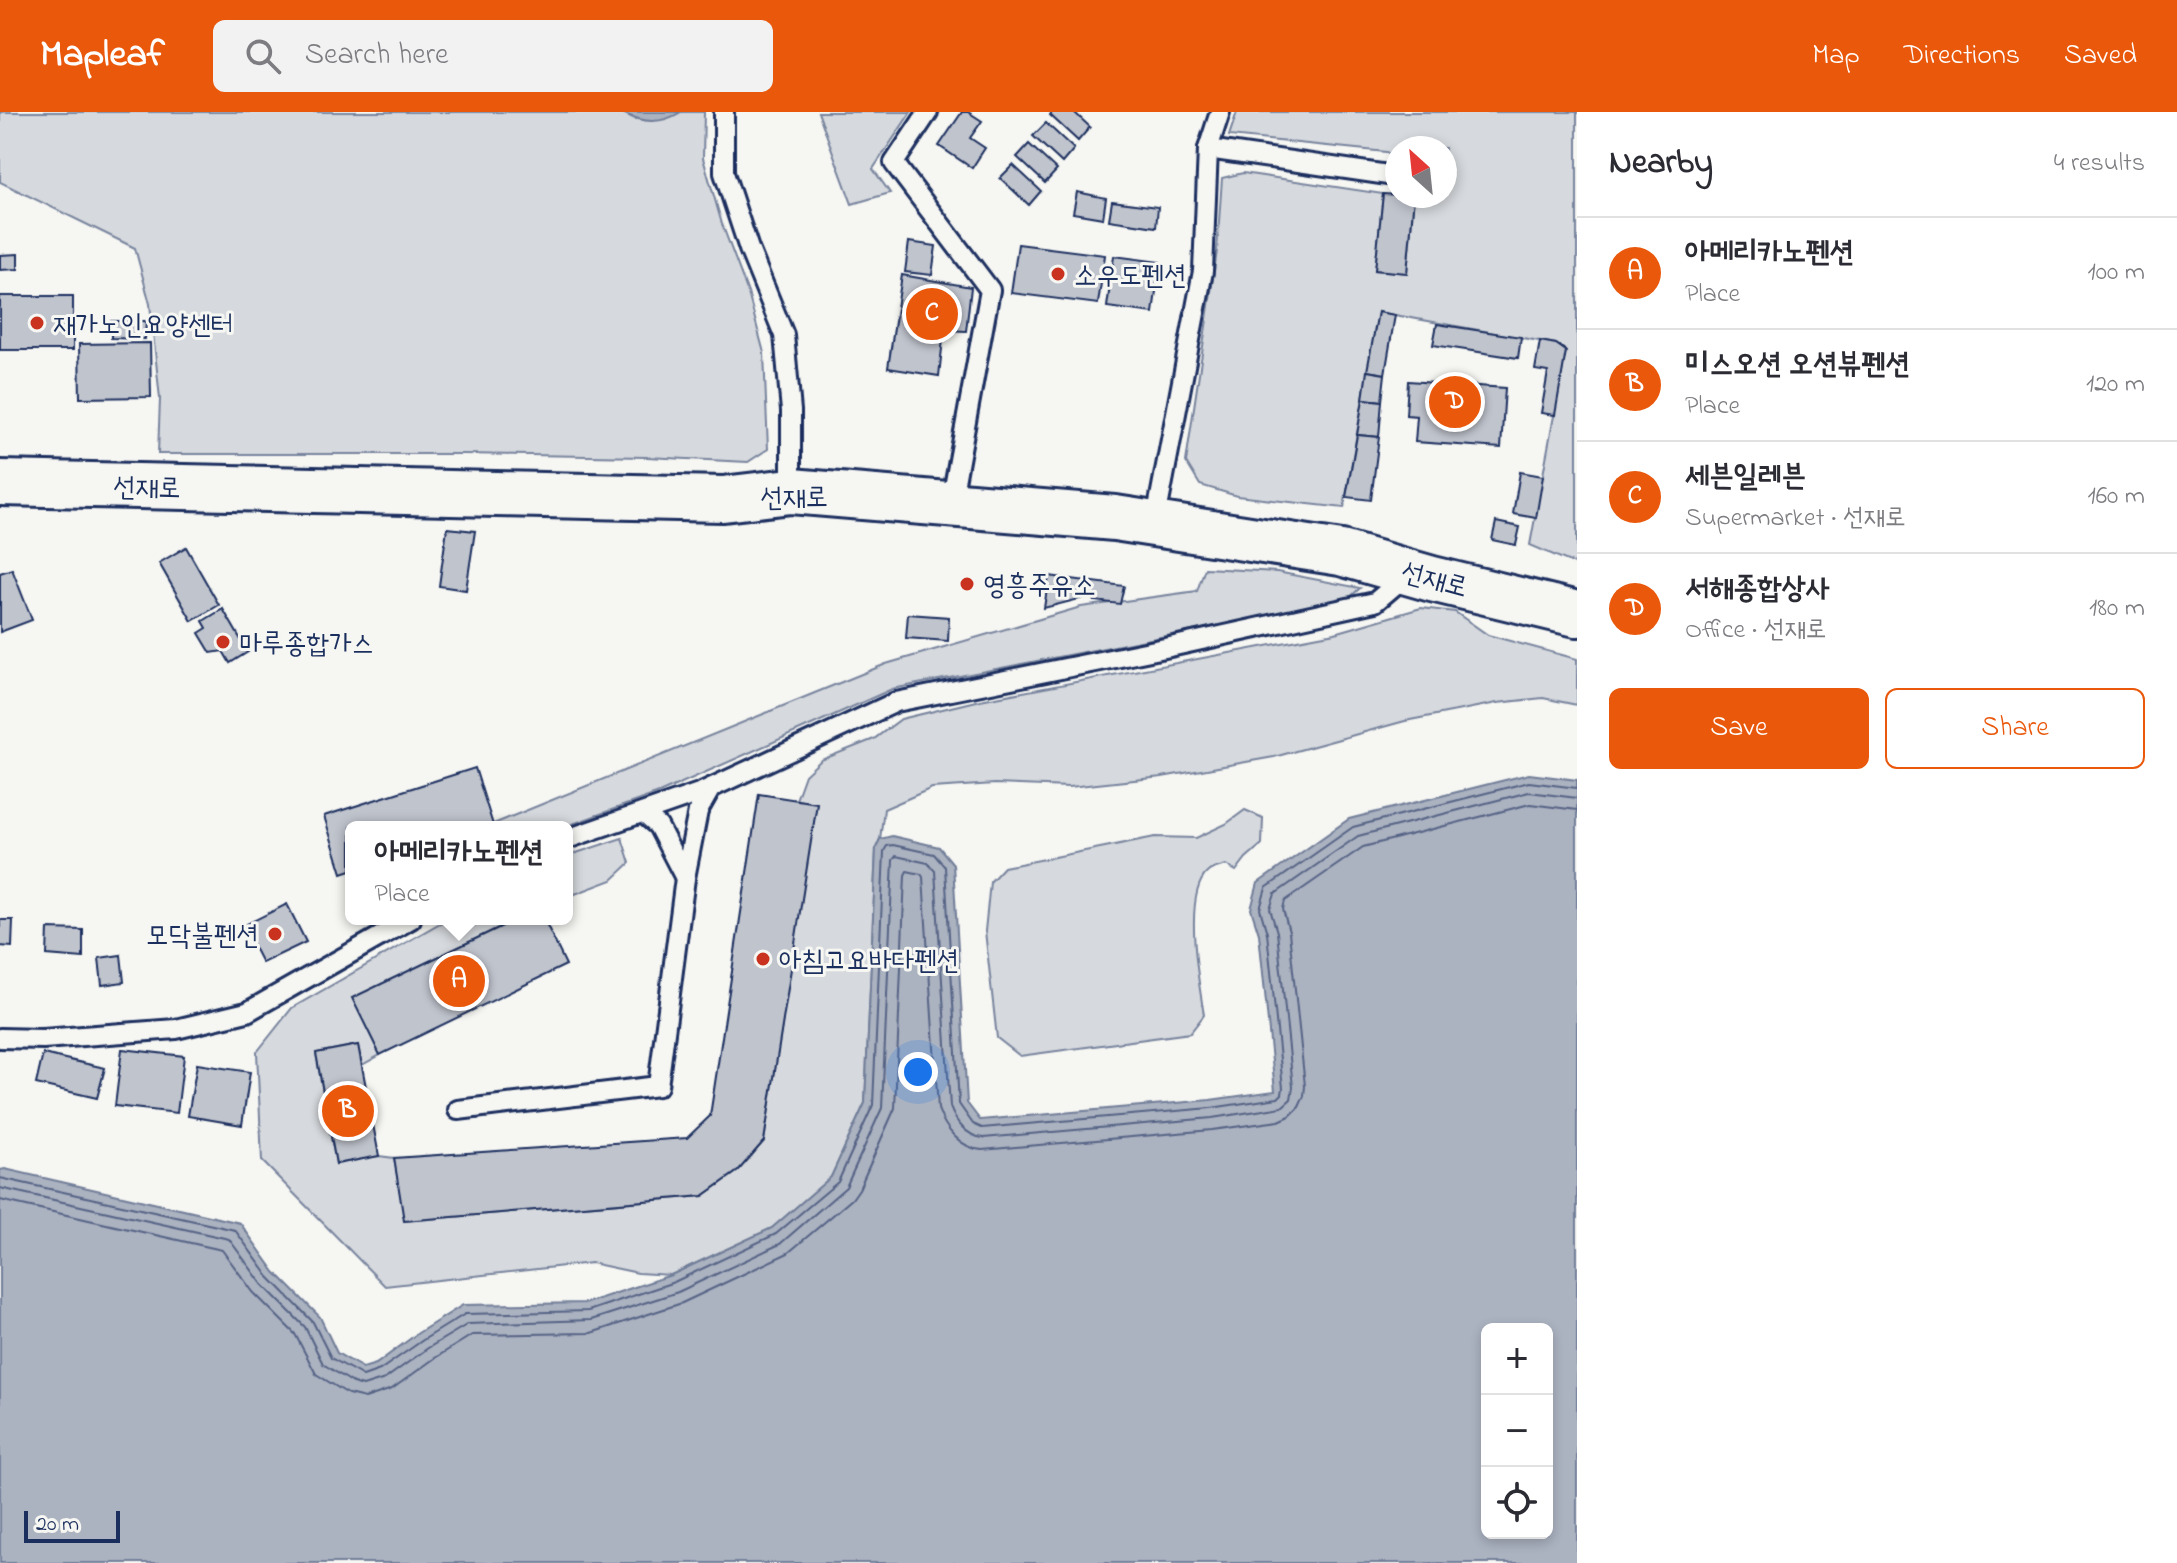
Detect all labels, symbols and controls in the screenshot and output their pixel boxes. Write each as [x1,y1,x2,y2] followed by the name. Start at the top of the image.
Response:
[213,20,773,92] search box
[40,28,165,84] text: Mapleaf
[241,34,285,78] icon: search
[305,34,448,78] text: Search here
[1812,36,1860,77] text: Map
[1904,36,2020,77] text: Directions
[2064,36,2137,77] text: Saved
[1385,136,1457,208] north arrow
[1609,139,1713,189] text: Nearby
[2054,145,2145,183] text: 4 results
[1685,232,1854,276] text: 아메리카노펜션
[1627,254,1643,292] text: A
[2088,254,2145,292] text: 100 m
[1074,257,1187,298] place label: 소우도펜션
[1049,265,1067,283] marker: 소우도펜션
[1685,276,1740,314] text: Place
[906,284,958,344] pin: C
[53,306,233,347] place label: 재가노인요양센터
[28,314,46,332] marker: 재가노인요양센터
[1685,344,1910,388] text: 미스오션 오션뷰펜션
[1626,366,1644,404] text: B
[2086,366,2145,404] text: 120 m
[1429,372,1481,432] pin: D
[1685,388,1740,426] text: Place
[1685,456,1806,500] text: 세븐일레븐
[113,468,181,511] street label: 선재로
[760,478,828,521] street label: 선재로
[1628,478,1642,516] text: C
[2087,478,2145,516] text: 160 m
[1685,500,1906,538] text: Supermarket · 선재로
[1396,553,1472,610] street label: 선재로
[983,567,1096,608] place label: 영흥주유소
[1685,568,1830,612] text: 서해종합상사
[958,575,976,593] marker: 영흥주유소
[1625,590,1645,628] text: D
[2089,590,2145,628] text: 180 m
[1685,612,1827,650] text: Office · 선재로
[239,625,374,666] place label: 마루종합가스
[214,633,232,651] marker: 마루종합가스
[1609,688,1869,769] button: Save
[1885,688,2145,769] button: Share
[345,821,573,925] popup
[375,832,543,876] text: 아메리카노펜션
[375,876,430,914] text: Place
[146,917,259,958] place label: 모닥불펜션
[266,925,284,943] marker: 모닥불펜션
[779,942,959,983] place label: 아침고요바다펜션
[754,950,772,968] marker: 아침고요바다펜션
[433,951,485,1011] pin: A
[898,1052,938,1092] your location
[322,1081,374,1141] pin: B
[1481,1323,1553,1539] map controls
[1481,1323,1553,1395] button: +
[1481,1395,1553,1467] button: −
[1481,1467,1553,1539] button: locate
[24,1507,120,1543] scale bar
[36,1509,79,1541] text: 20 m

